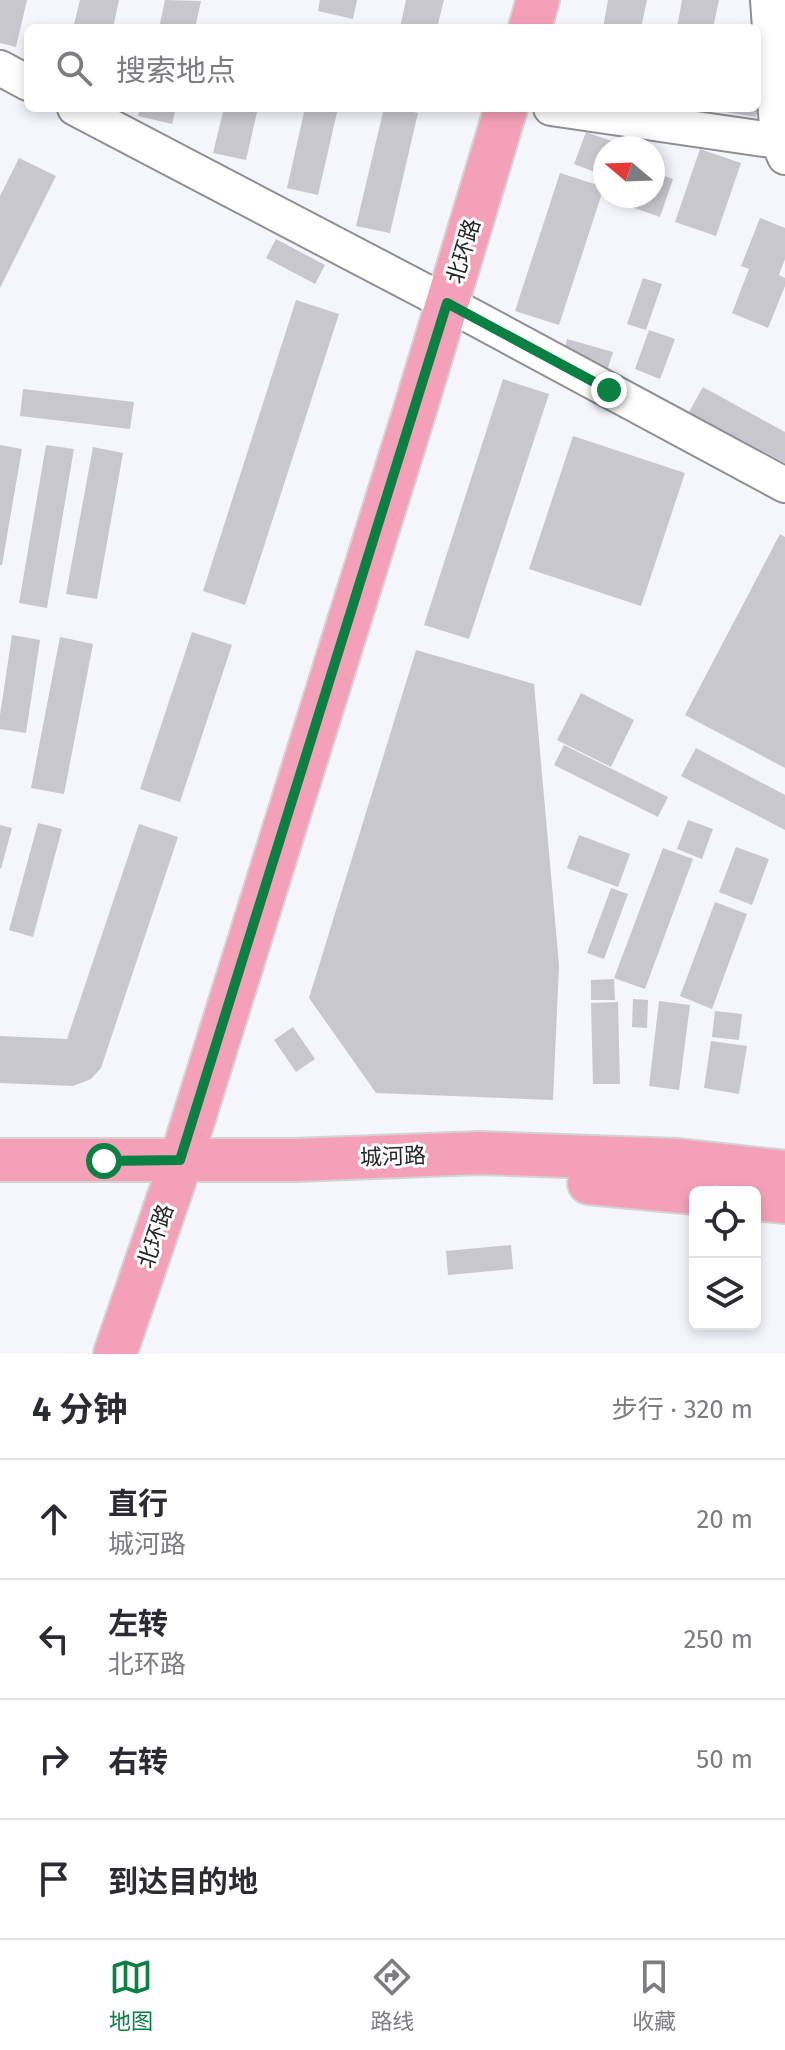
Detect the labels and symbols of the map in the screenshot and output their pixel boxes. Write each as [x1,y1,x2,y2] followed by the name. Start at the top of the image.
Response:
[593,136,665,208] north arrow
[441,216,486,287] street label: 北环路
[591,372,627,408] route end
[360,1142,426,1171] street label: 城河路
[86,1143,122,1179] route start
[132,1201,179,1272] street label: 北环路

